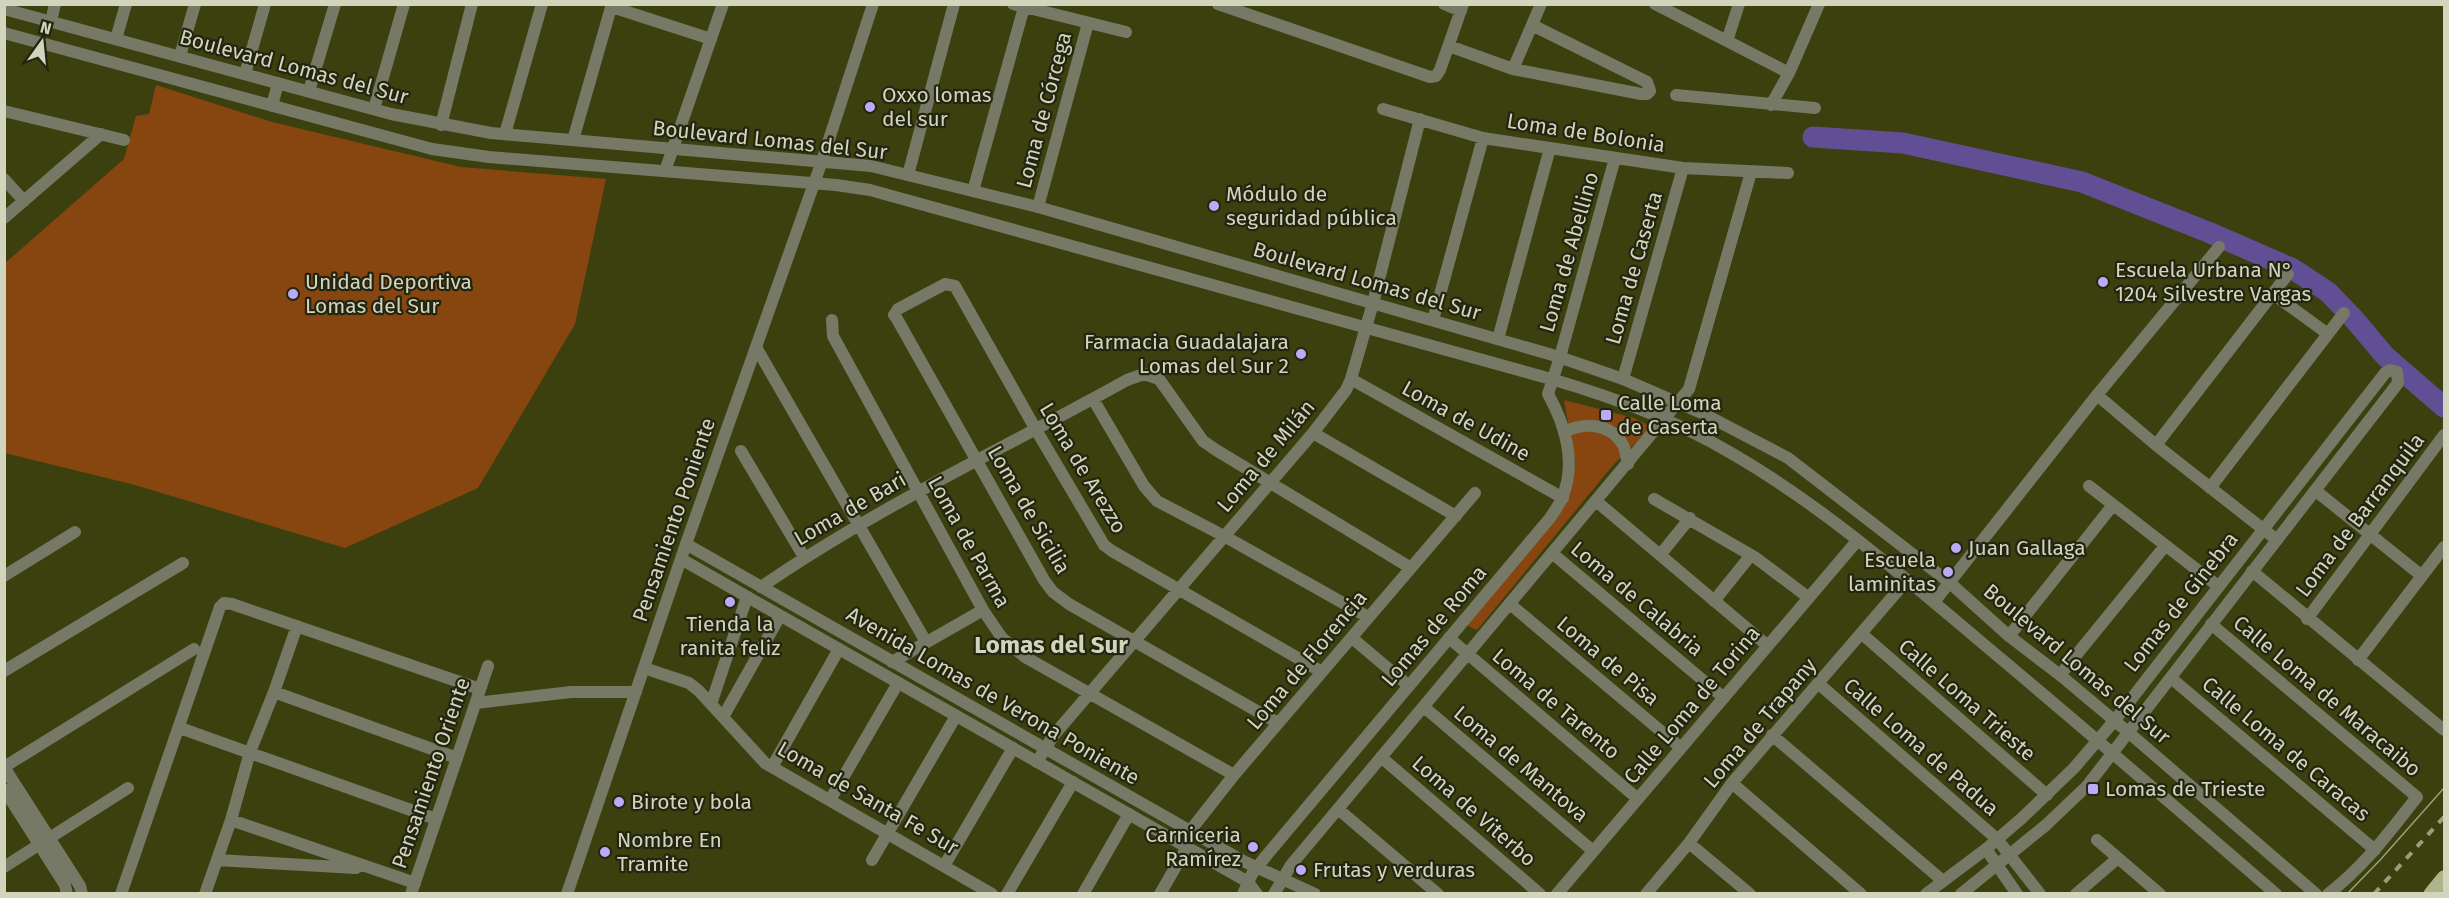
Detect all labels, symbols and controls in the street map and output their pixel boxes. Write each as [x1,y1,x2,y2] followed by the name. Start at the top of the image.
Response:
[12,12,72,72] north arrow
[38,17,53,39] text: N
[177,24,411,110] street label: Boulevard Lomas del Sur
[1011,29,1077,191] street label: Loma de Córcega
[882,82,992,132] place label: Oxxo lomas del sur
[863,100,877,114] marker: Oxxo lomas del sur
[1505,108,1667,158] street label: Loma de Bolonia
[651,115,889,165] street label: Boulevard Lomas del Sur
[1534,169,1604,335] street label: Loma de Abellino
[1226,181,1397,231] place label: Módulo de seguridad pública
[1600,189,1668,347] street label: Loma de Caserta
[1207,199,1221,213] marker: Módulo de seguridad pública
[1250,236,1484,326] street label: Boulevard Lomas del Sur
[2115,257,2312,307] place label: Escuela Urbana N° 1204 Silvestre Vargas
[305,269,472,319] place label: Unidad Deportiva Lomas del Sur
[2096,275,2110,289] marker: Escuela Urbana N° 1204 Silvestre Vargas
[286,287,300,301] marker: Unidad Deportiva Lomas del Sur
[1084,329,1289,379] place label: Farmacia Guadalajara Lomas del Sur 2
[1294,347,1308,361] marker: Farmacia Guadalajara Lomas del Sur 2
[1397,375,1535,467] street label: Loma de Udine
[1618,390,1722,440] place label: Calle Loma de Caserta
[1211,394,1321,518] street label: Loma de Milán
[1034,398,1132,538] street label: Loma de Arezzo
[1599,408,1613,422] marker: Calle Loma de Caserta
[627,415,721,625] street label: Pensamiento Poniente
[2290,428,2430,602] street label: Loma de Barranquila
[982,441,1076,579] street label: Loma de Sicilia
[789,466,911,552] street label: Loma de Bari
[922,472,1016,612] street label: Loma de Parma
[2118,527,2244,677] street label: Lomas de Ginebra
[1968,535,2086,561] place label: Juan Gallaga
[1565,536,1709,662] street label: Loma de Calabria
[1949,541,1963,555] marker: Juan Gallaga
[1848,547,1936,597] place label: Escuela laminitas
[1376,560,1492,692] street label: Lomas de Roma
[1941,565,1955,579] marker: Escuela laminitas
[1978,578,2176,750] street label: Boulevard Lomas del Sur
[1241,585,1373,735] street label: Loma de Florencia
[723,595,737,609] marker: Tienda la ranita feliz
[842,601,1144,791] street label: Avenida Lomas de Verona Poniente
[2228,610,2426,782] street label: Calle Loma de Maracaibo
[680,611,780,661] place label: Tienda la ranita feliz
[1551,611,1665,711] street label: Loma de Pisa
[1618,621,1766,789] street label: Calle Loma de Torina
[974,631,1128,659] district label: Lomas del Sur
[1893,633,2041,767] street label: Calle Loma Trieste
[1487,643,1625,765] street label: Loma de Tarento
[1698,652,1822,793] street label: Loma de Trapany
[2197,671,2375,827] street label: Calle Loma de Caracas
[1838,672,2004,822] street label: Calle Loma de Padua
[386,674,476,872] street label: Pensamiento Oriente
[1448,700,1594,828] street label: Loma de Mantova
[773,736,963,860] street label: Loma de Santa Fe Sur
[1407,750,1541,872] street label: Loma de Viterbo
[2105,776,2266,802] place label: Lomas de Trieste
[2086,782,2100,796] marker: Lomas de Trieste
[631,789,752,815] place label: Birote y bola
[612,795,626,809] marker: Birote y bola
[1145,822,1241,872] place label: Carniceria Ramírez
[617,827,722,877] place label: Nombre En Tramite
[1246,840,1260,854] marker: Carniceria Ramírez
[598,845,612,859] marker: Nombre En Tramite
[1313,857,1475,883] place label: Frutas y verduras
[1294,863,1308,877] marker: Frutas y verduras

